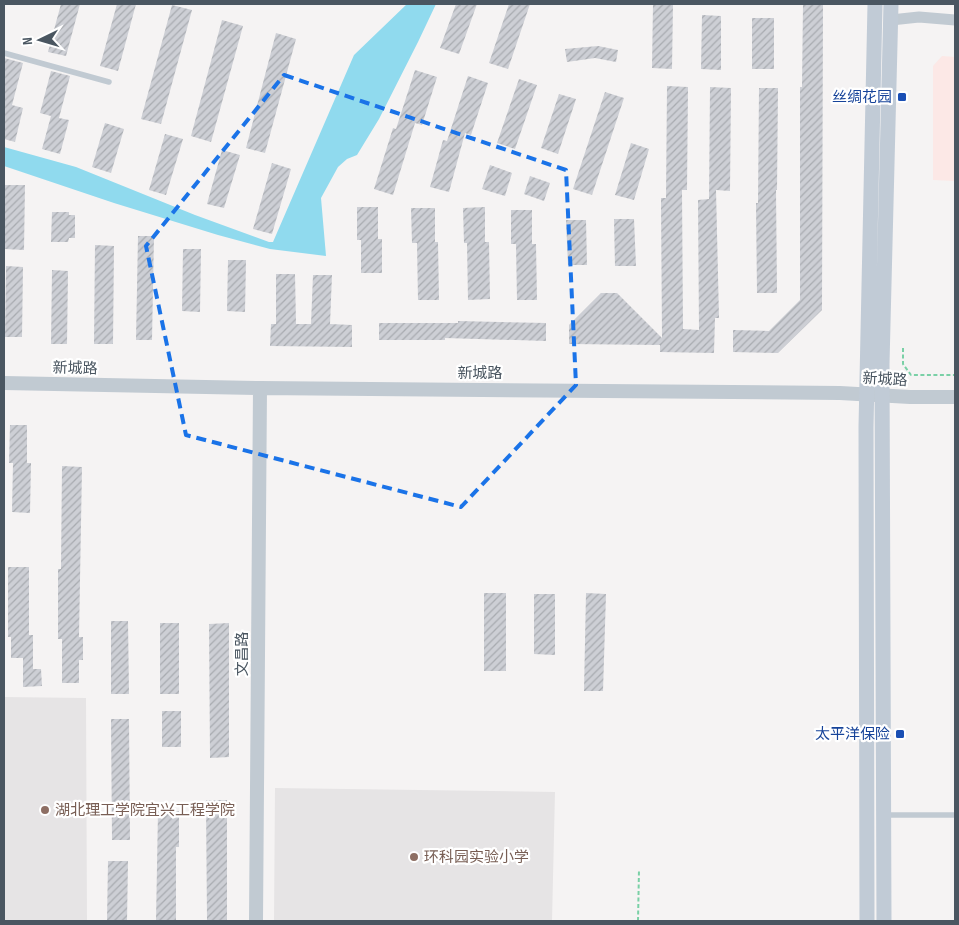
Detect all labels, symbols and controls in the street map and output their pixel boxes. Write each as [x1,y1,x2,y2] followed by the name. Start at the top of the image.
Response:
[15,15,65,65] north arrow
[19,37,36,46] text: N
[832,88,892,107] place label: 丝绸花园
[896,91,908,103] marker: 丝绸花园
[52,359,98,378] street label: 新城路
[457,364,503,383] street label: 新城路
[862,369,908,390] street label: 新城路
[233,631,252,677] street label: 文昌路
[815,725,890,744] place label: 太平洋保险
[894,728,906,740] marker: 太平洋保险
[55,801,235,820] place label: 湖北理工学院宜兴工程学院
[39,804,51,816] marker: 湖北理工学院宜兴工程学院
[424,848,529,867] place label: 环科园实验小学
[408,851,420,863] marker: 环科园实验小学

